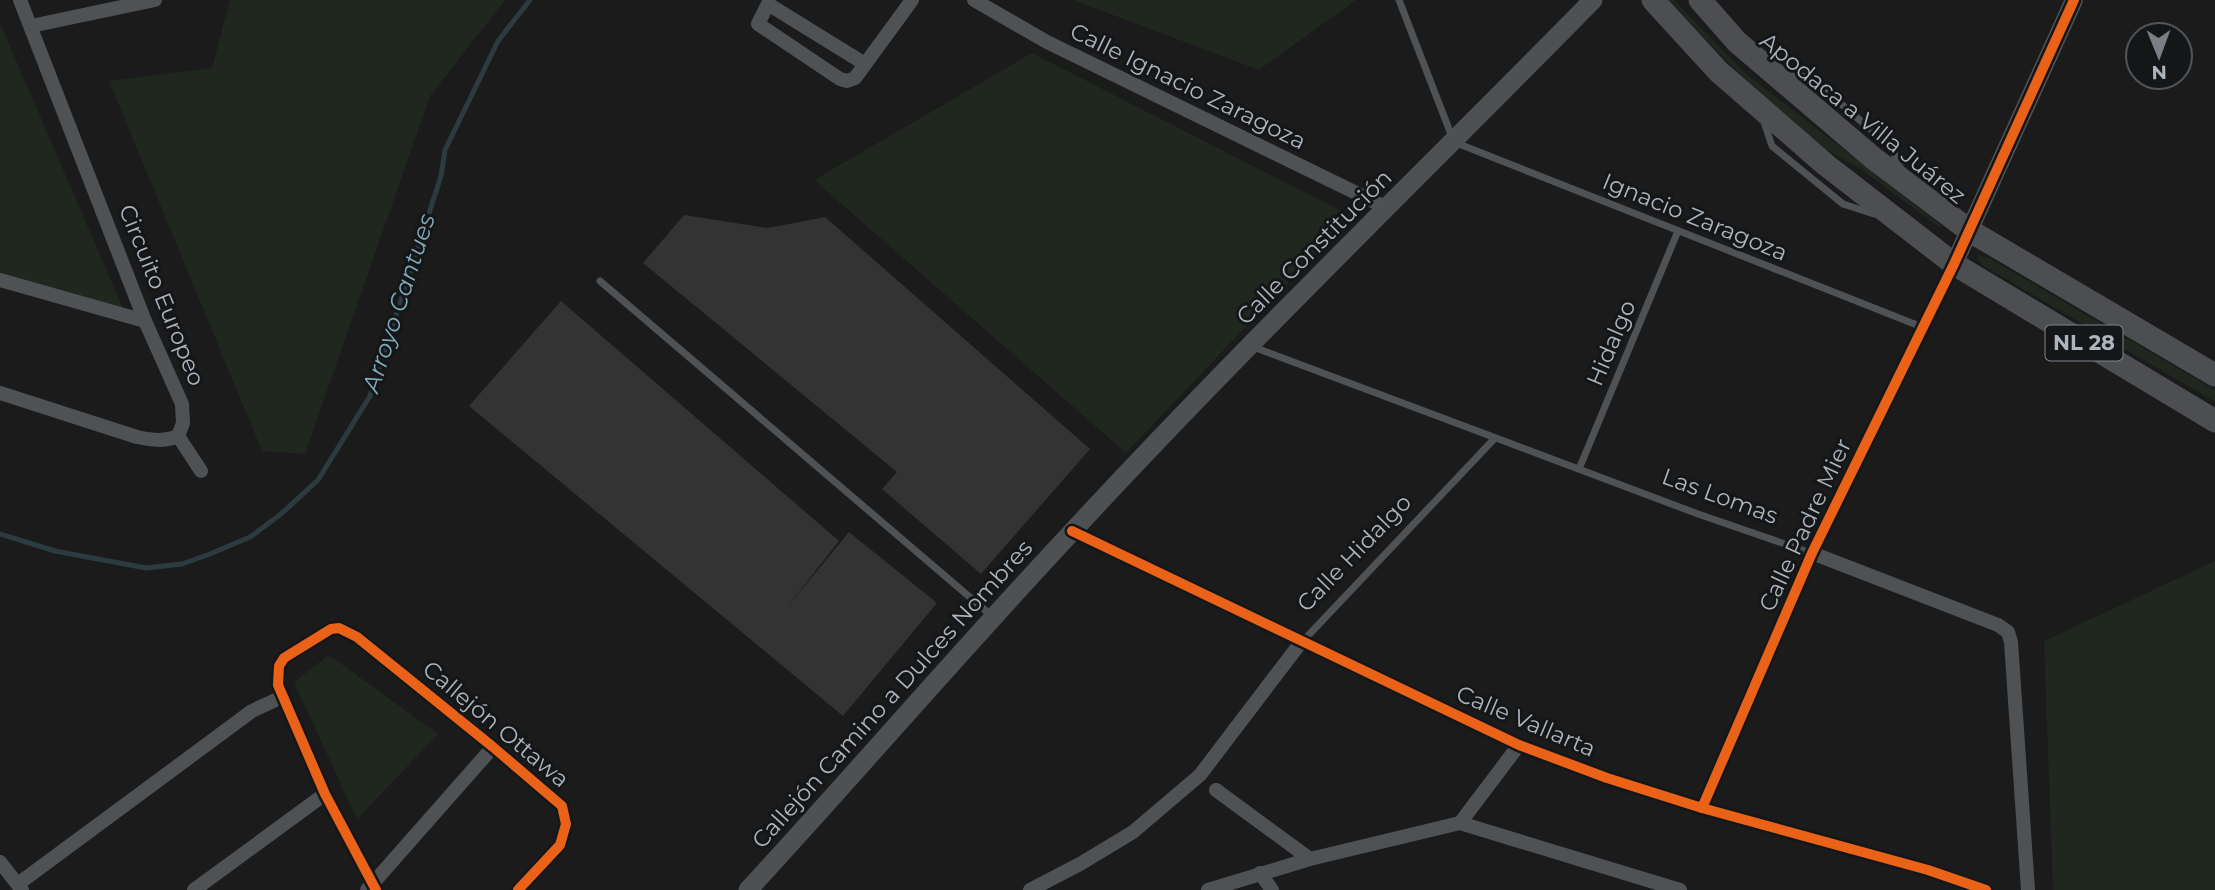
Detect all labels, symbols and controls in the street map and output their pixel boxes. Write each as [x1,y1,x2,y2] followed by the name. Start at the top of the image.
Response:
[1066,17,1310,155] street label: Calle Ignacio Zaragoza
[2124,21,2194,91] north arrow
[1754,26,1972,210] street label: Apodaca a Villa Juárez
[2151,61,2167,84] text: N
[1231,164,1397,330] street label: Calle Constitución
[1598,167,1792,267] street label: Ignacio Zaragoza
[113,200,211,390] street label: Circuito Europeo
[355,210,441,398] water label: Arroyo Cantues
[1580,296,1642,390] street label: Hidalgo
[2046,326,2122,360] road number: NL 28
[1753,434,1857,616] street label: Calle Padre Mier
[1658,462,1782,530] street label: Las Lomas
[1291,488,1417,618] street label: Calle Hidalgo
[746,534,1038,854] street label: Callejón Camino a Dulces Nombres
[417,655,575,793] street label: Callejón Ottawa
[1452,679,1600,763] street label: Calle Vallarta

